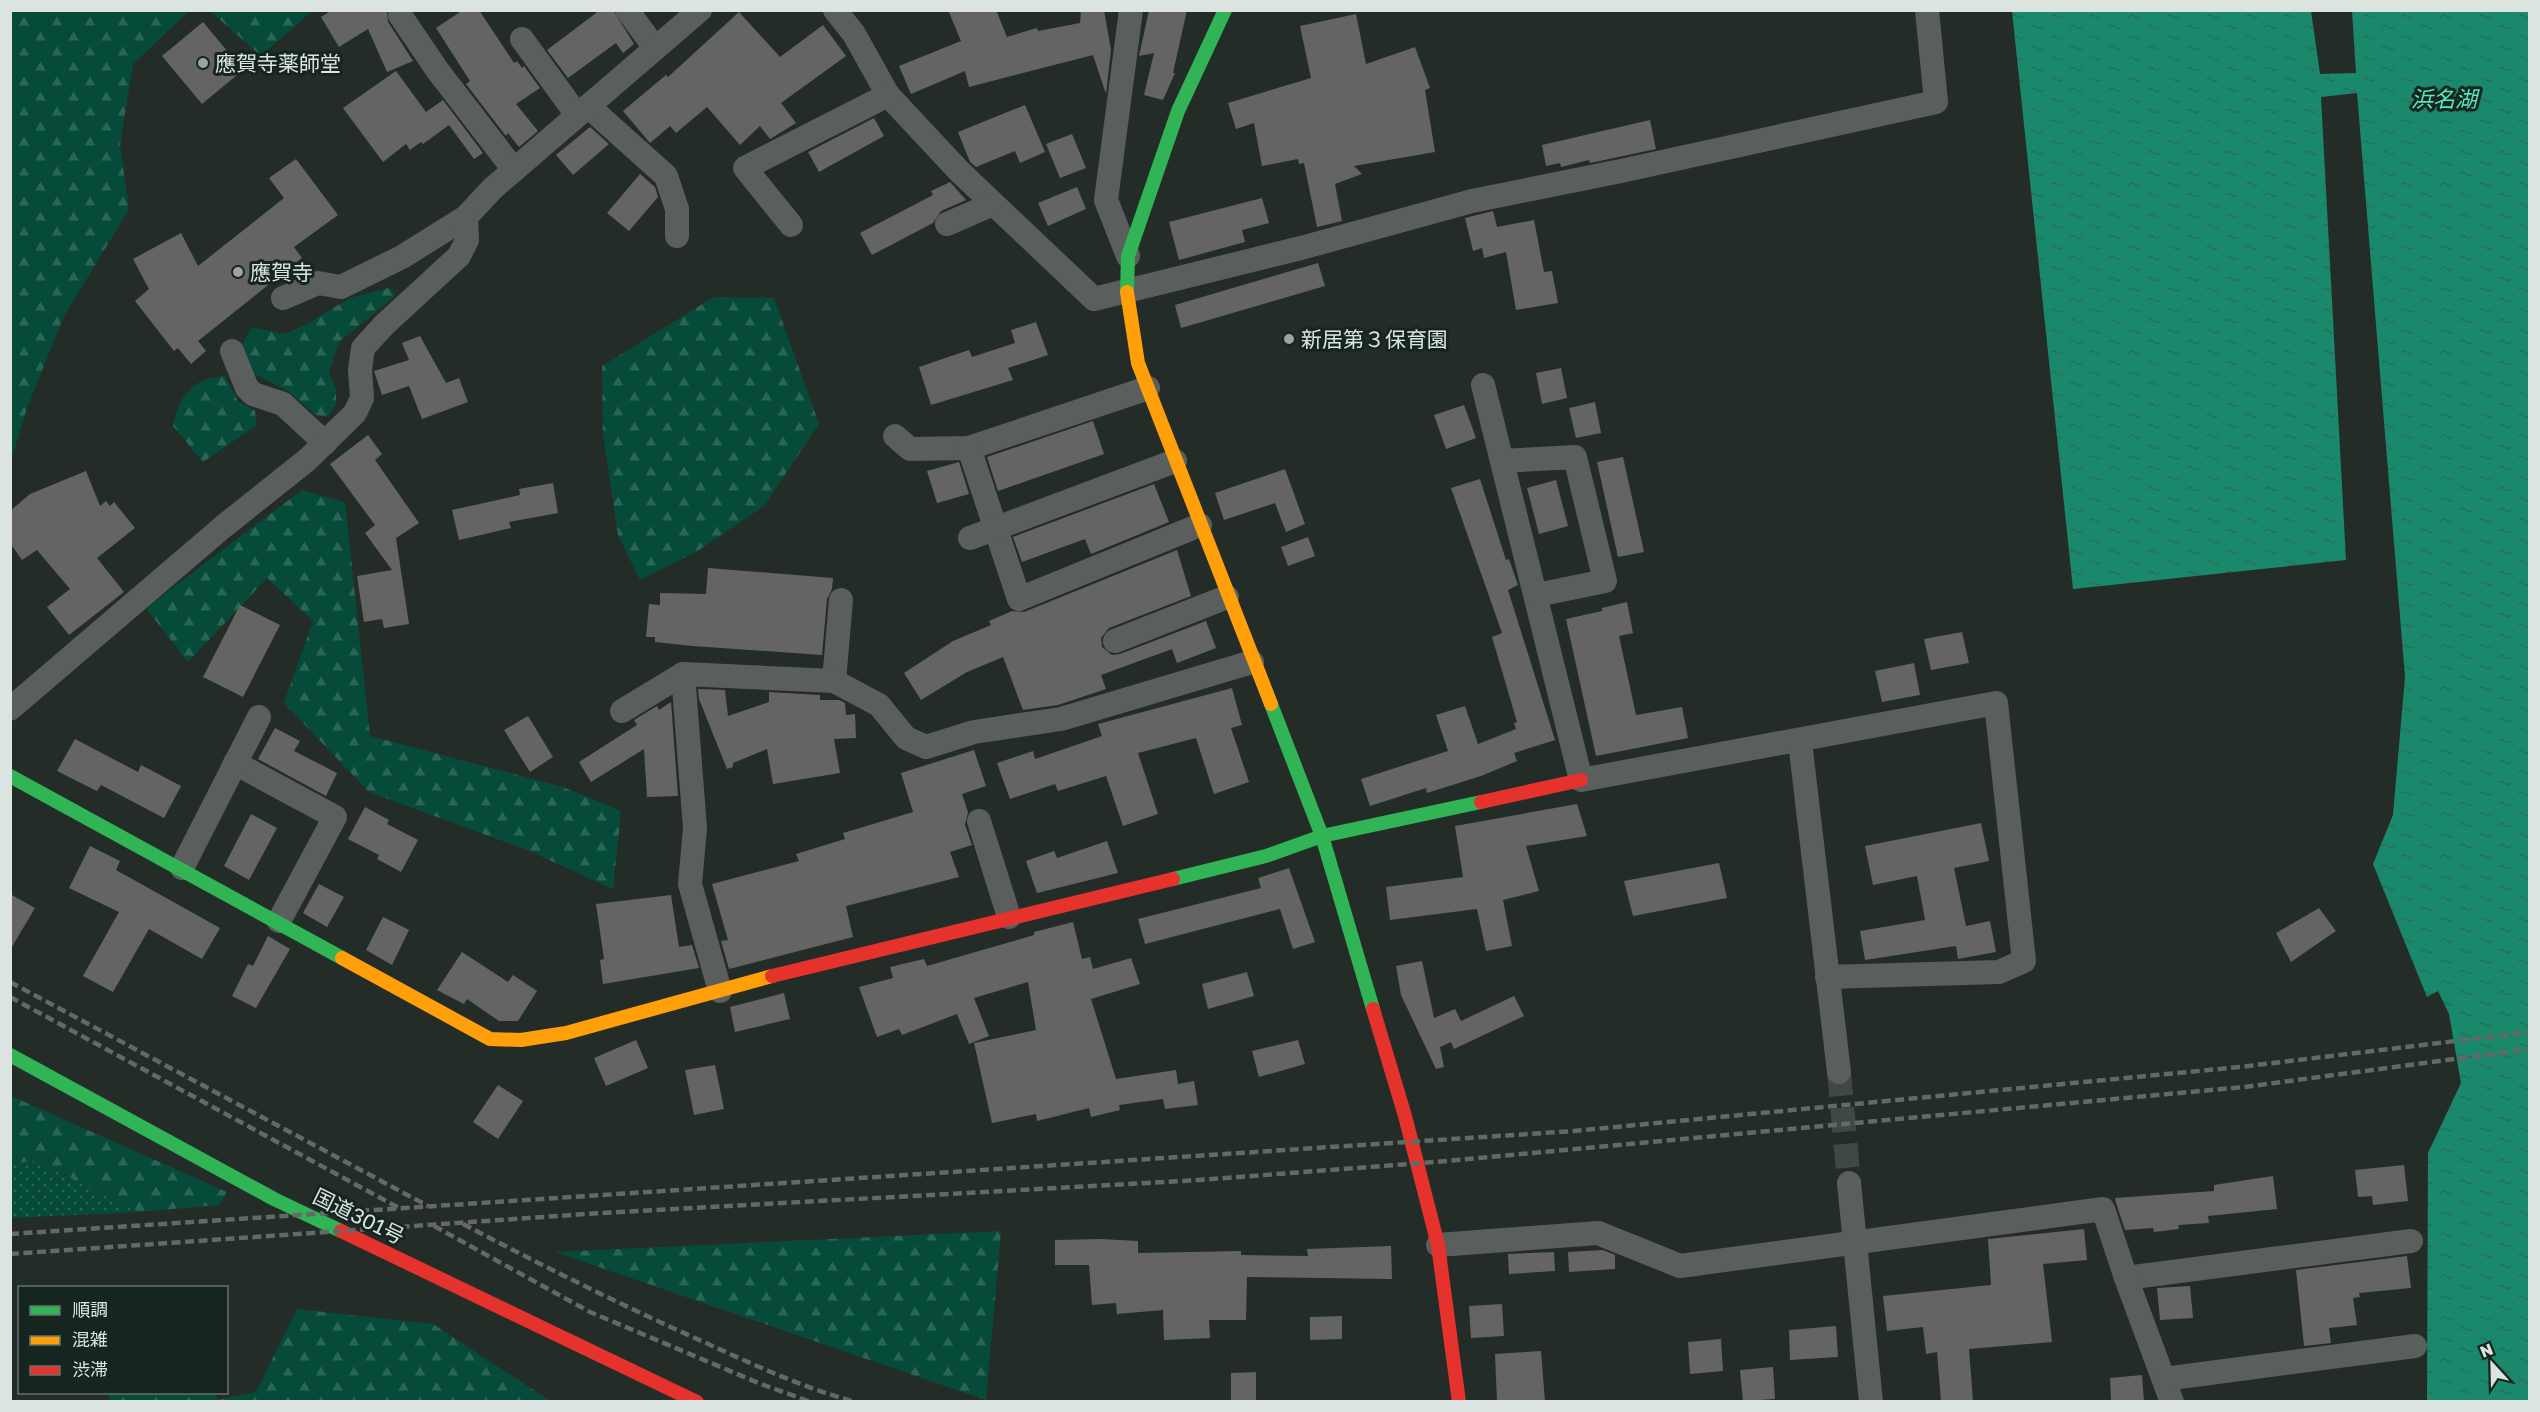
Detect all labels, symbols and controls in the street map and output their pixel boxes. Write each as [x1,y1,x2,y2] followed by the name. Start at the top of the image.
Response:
[215,50,341,76] place label: 應賀寺薬師堂
[196,56,210,70] marker: 應賀寺薬師堂
[2411,85,2480,112] water label: 浜名湖
[250,259,313,285] place label: 應賀寺
[231,265,245,279] marker: 應賀寺
[1301,326,1448,352] place label: 新居第３保育園
[1282,332,1296,346] marker: 新居第３保育園
[309,1183,409,1249] street label: 国道301号
[18,1286,228,1394] legend
[72,1298,108,1320] text: 順調
[72,1328,108,1350] text: 混雑
[2462,1334,2522,1394] north arrow
[2477,1339,2496,1362] text: N
[72,1358,108,1380] text: 渋滞

